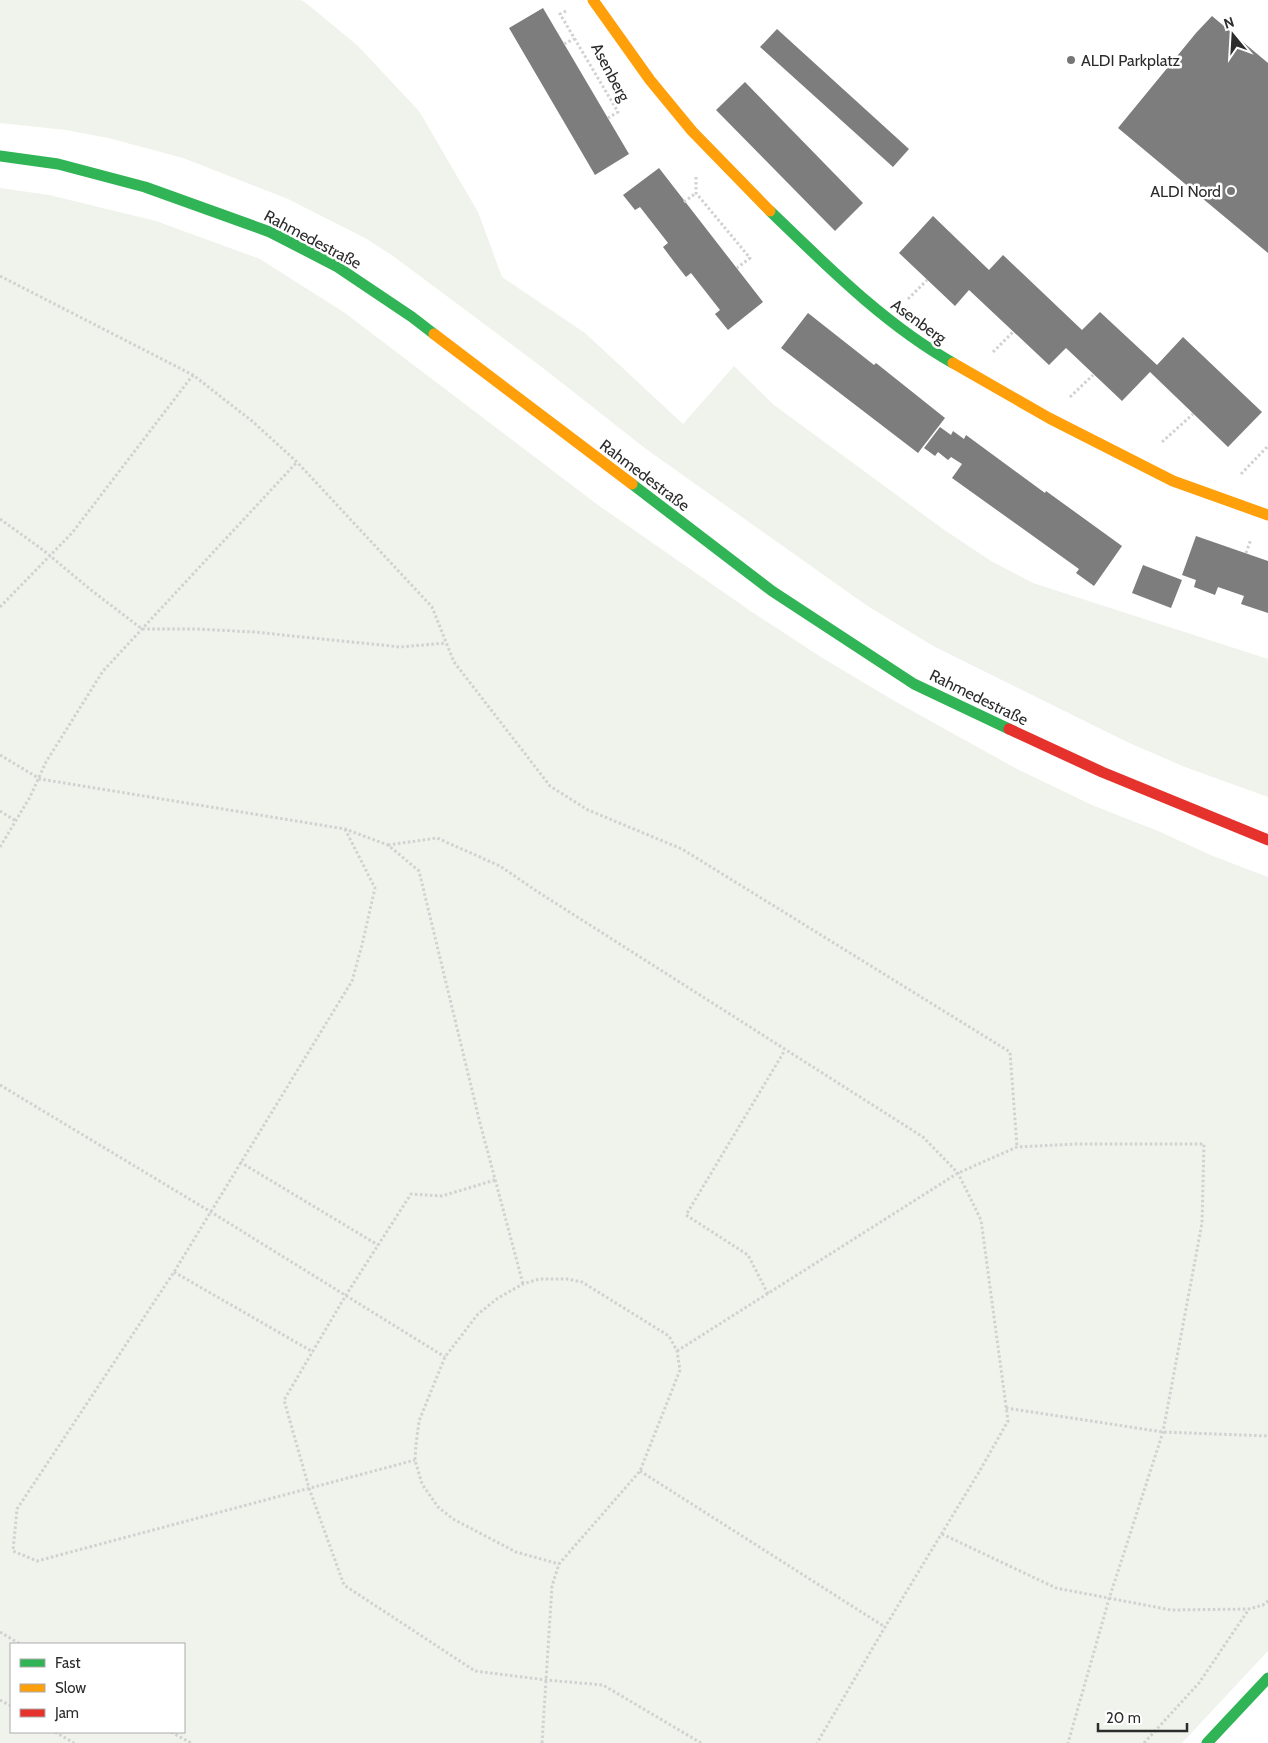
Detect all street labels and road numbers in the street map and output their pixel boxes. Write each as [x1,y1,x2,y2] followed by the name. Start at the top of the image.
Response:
[587,40,634,106] street label: Asenberg
[261,206,365,273] street label: Rahmedestraße
[887,295,951,348] street label: Asenberg
[596,436,693,515] street label: Rahmedestraße
[926,665,1031,729] street label: Rahmedestraße

